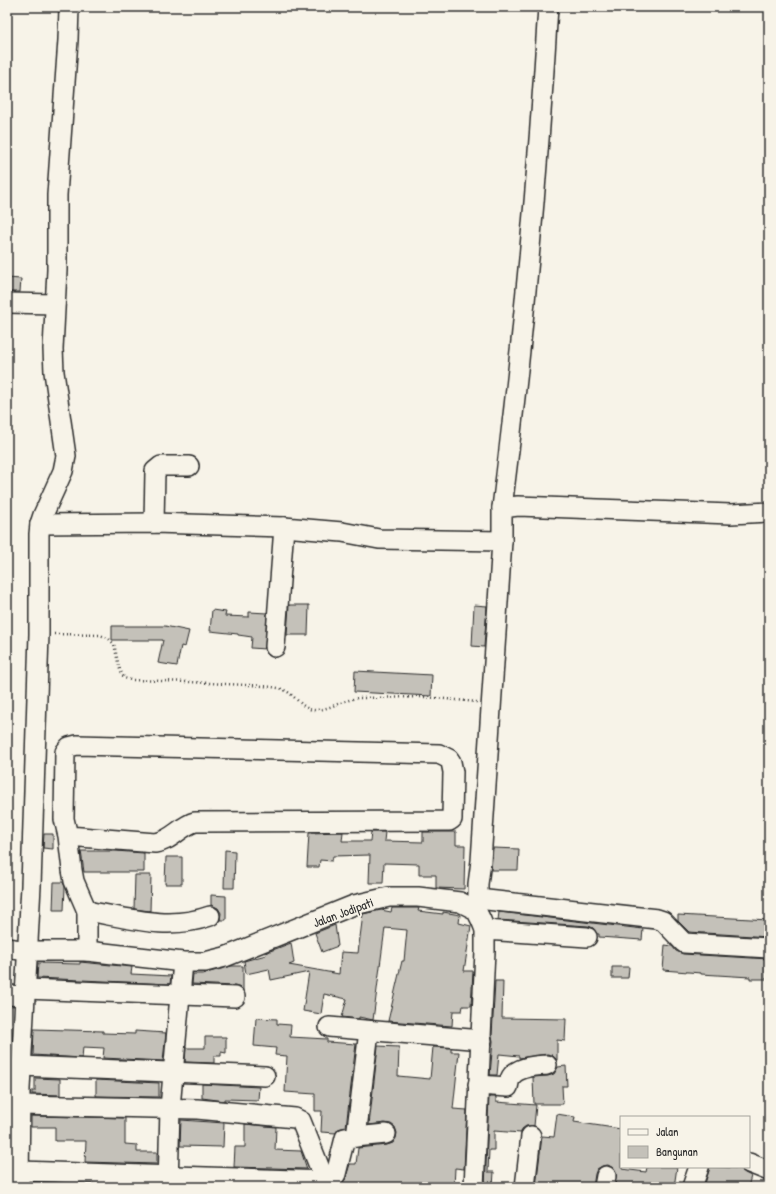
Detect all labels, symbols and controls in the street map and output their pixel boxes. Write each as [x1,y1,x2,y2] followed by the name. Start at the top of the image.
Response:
[310,893,376,931] street label: Jalan Jodipati
[620,1116,750,1168] legend
[656,1123,678,1140] text: Jalan
[656,1143,698,1160] text: Bangunan

